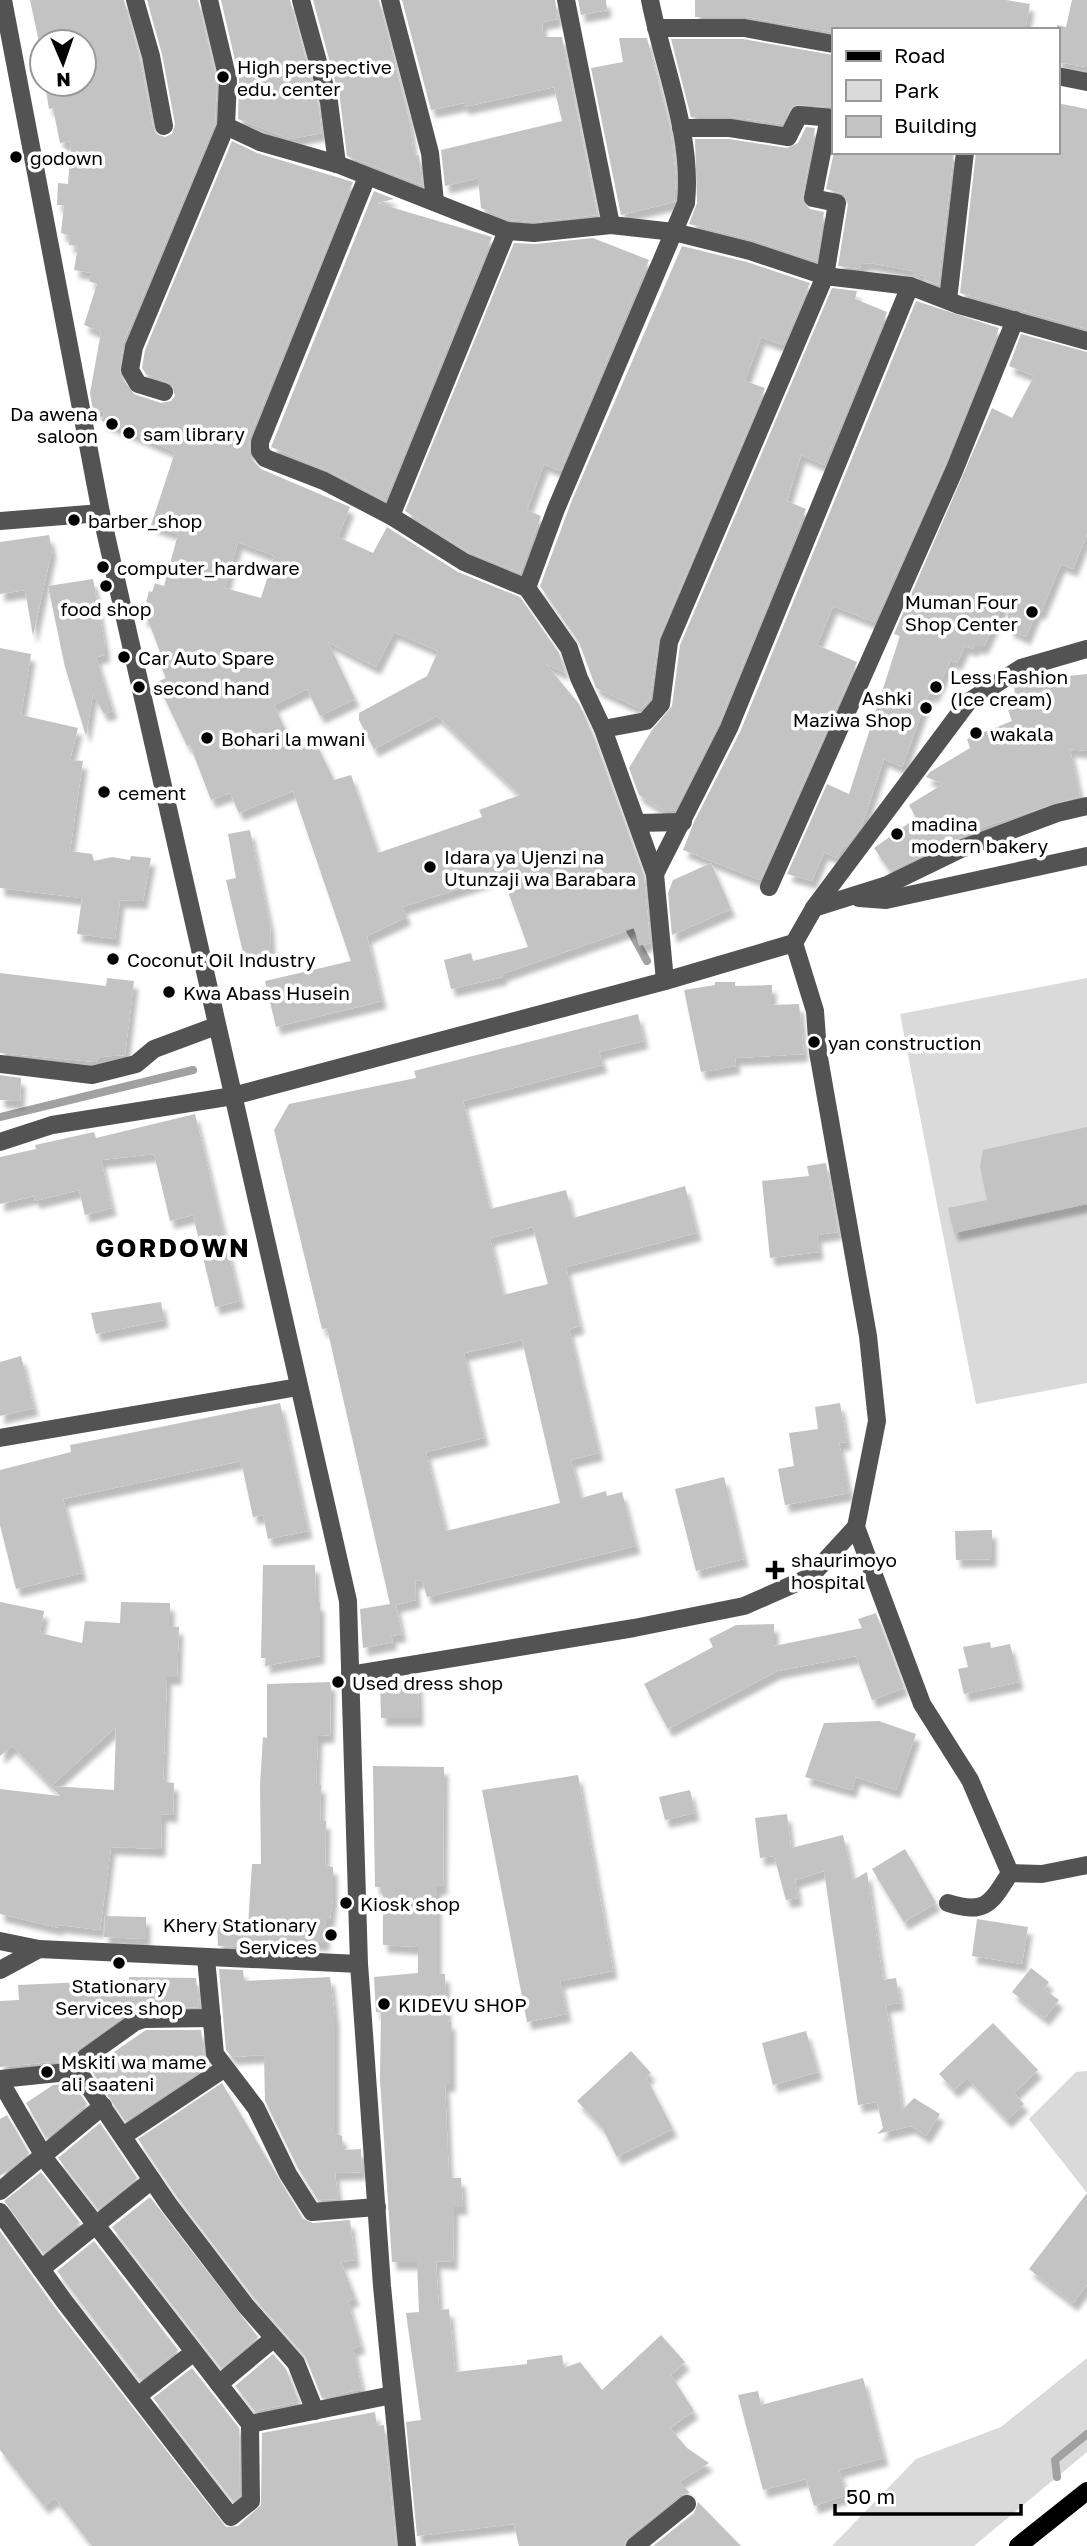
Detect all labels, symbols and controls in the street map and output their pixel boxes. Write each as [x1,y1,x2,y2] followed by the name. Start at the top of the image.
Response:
[28,28,98,98] north arrow
[832,28,1059,154] legend
[894,42,945,68] text: Road
[237,55,392,100] place label: High perspective edu. center
[56,69,71,92] text: N
[215,69,231,85] marker: High perspective edu. center
[894,77,940,103] text: Park
[894,112,977,138] text: Building
[30,146,103,169] place label: godown
[8,149,24,165] marker: godown
[10,402,98,447] place label: Da awena saloon
[104,416,120,432] marker: Da awena saloon
[143,422,245,445] place label: sam library
[121,425,137,441] marker: sam library
[88,509,202,532] place label: barber_shop
[66,512,82,528] marker: barber_shop
[117,556,300,579] place label: computer_hardware
[95,559,111,575] marker: computer_hardware
[98,578,114,594] marker: food shop
[905,590,1019,635] place label: Muman Four Shop Center
[61,597,151,620] place label: food shop
[1024,604,1040,620] marker: Muman Four Shop Center
[138,646,274,669] place label: Car Auto Spare
[116,649,132,665] marker: Car Auto Spare
[950,665,1068,710] place label: Less Fashion (Ice cream)
[153,676,270,699] place label: second hand
[131,679,147,695] marker: second hand
[928,679,944,695] marker: Less Fashion (Ice cream)
[793,686,912,731] place label: Ashki Maziwa Shop
[918,700,934,716] marker: Ashki Maziwa Shop
[990,722,1054,745] place label: wakala
[968,725,984,741] marker: wakala
[221,727,366,750] place label: Bohari la mwani
[199,730,215,746] marker: Bohari la mwani
[118,781,186,804] place label: cement
[96,784,112,800] marker: cement
[911,812,1049,857] place label: madina modern bakery
[889,826,905,842] marker: madina modern bakery
[444,845,636,890] place label: Idara ya Ujenzi na Utunzaji wa Barabara
[422,859,438,875] marker: Idara ya Ujenzi na Utunzaji wa Barabara
[127,948,316,971] place label: Coconut Oil Industry
[105,951,121,967] marker: Coconut Oil Industry
[183,981,350,1004] place label: Kwa Abass Husein
[161,984,177,1000] marker: Kwa Abass Husein
[828,1031,981,1054] place label: yan construction
[806,1034,822,1050] marker: yan construction
[95,1232,251,1263] district label: GORDOWN
[791,1548,897,1593] place label: shaurimoyo hospital
[765,1560,785,1580] marker: shaurimoyo hospital
[352,1671,503,1694] place label: Used dress shop
[330,1674,346,1690] marker: Used dress shop
[360,1892,460,1915] place label: Kiosk shop
[338,1895,354,1911] marker: Kiosk shop
[163,1913,317,1958] place label: Khery Stationary Services
[323,1927,339,1943] marker: Khery Stationary Services
[111,1955,127,1971] marker: Stationary Services shop
[55,1974,183,2019] place label: Stationary Services shop
[398,1993,527,2016] place label: KIDEVU SHOP
[376,1996,392,2012] marker: KIDEVU SHOP
[61,2050,207,2095] place label: Mskiti wa mame ali saateni
[39,2064,55,2080] marker: Mskiti wa mame ali saateni
[835,2472,1020,2516] scale bar
[846,2483,895,2509] text: 50 m

